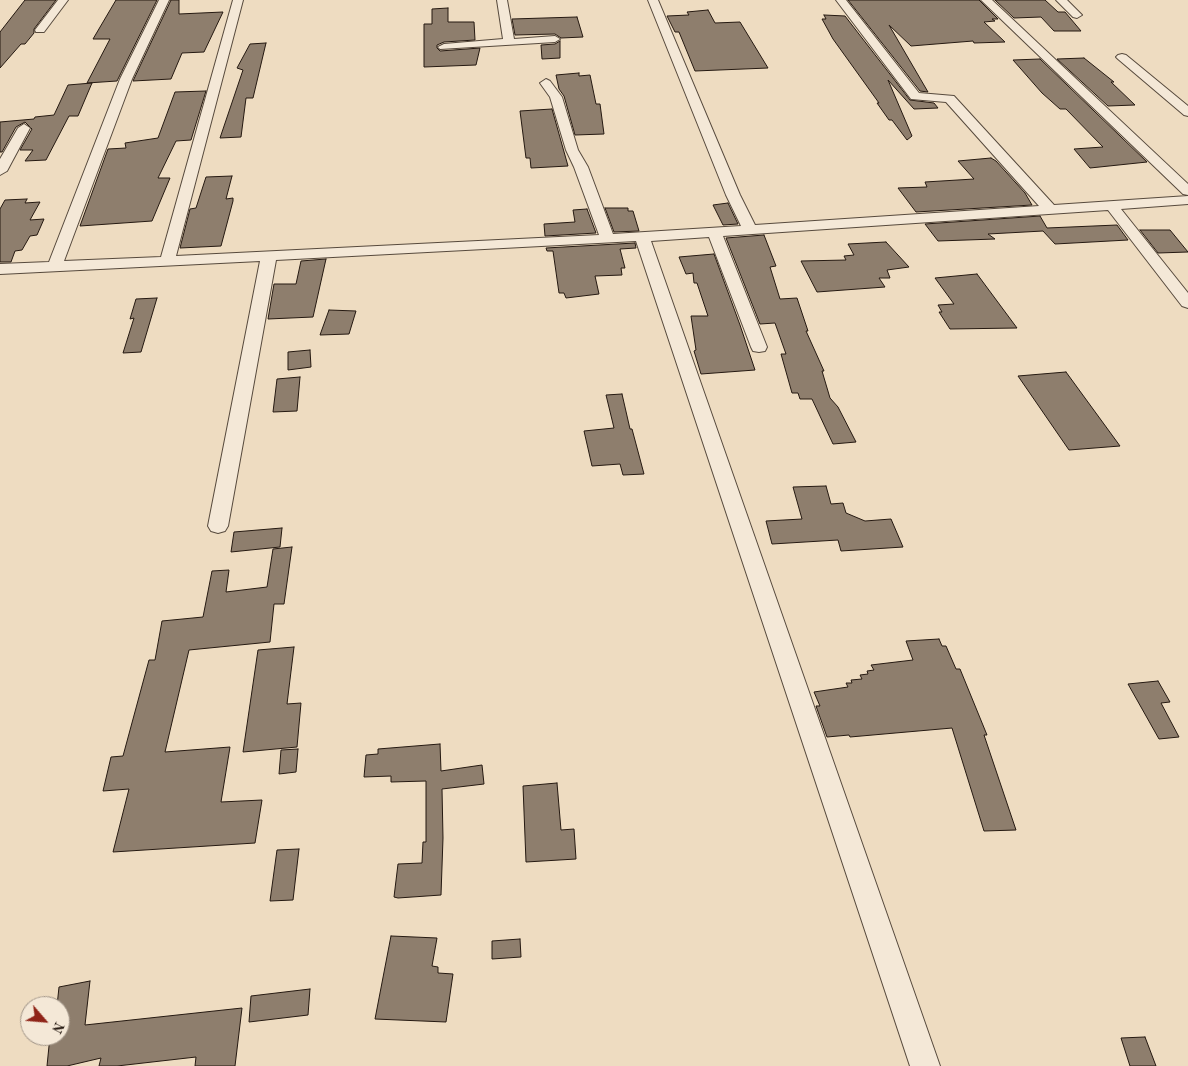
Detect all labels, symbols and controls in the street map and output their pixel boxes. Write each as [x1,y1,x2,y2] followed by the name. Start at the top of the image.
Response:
[20,996,70,1046] north arrow
[49,1019,66,1035] text: N

